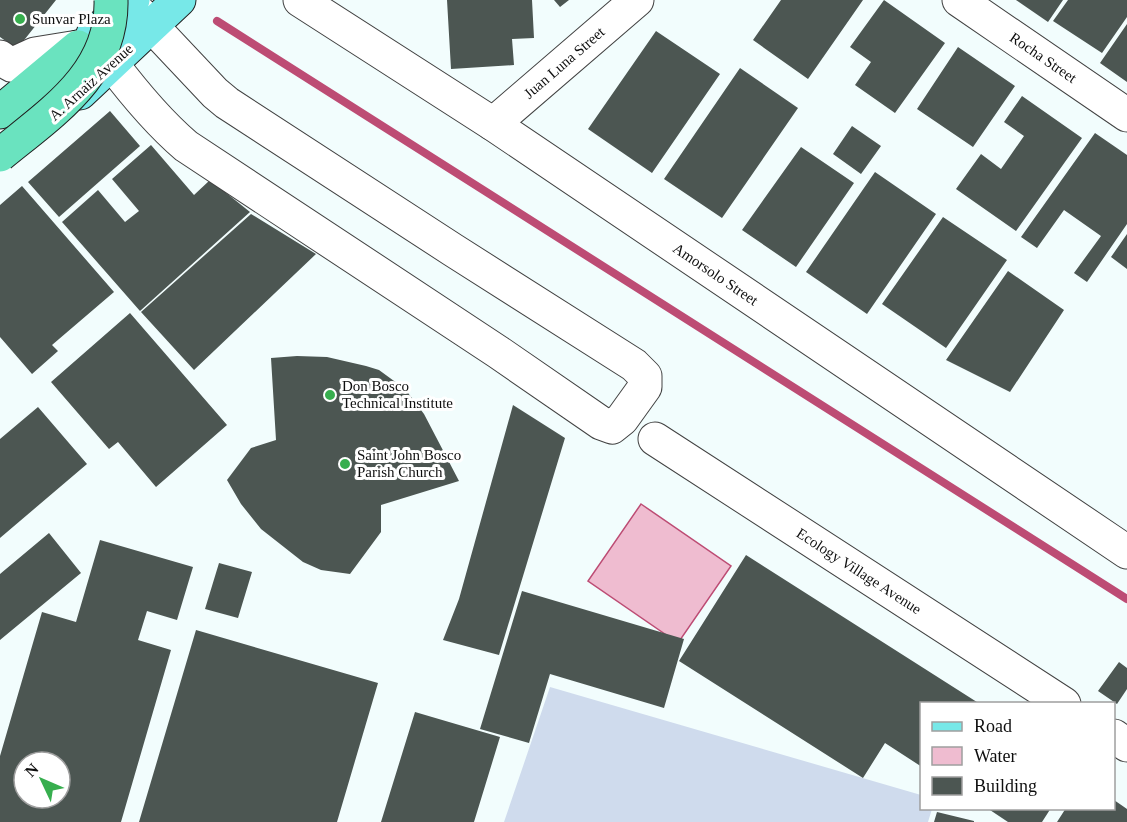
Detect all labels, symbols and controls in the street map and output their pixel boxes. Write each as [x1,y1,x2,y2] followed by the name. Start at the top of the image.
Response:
[32,11,111,27] place label: Sunvar Plaza
[13,12,27,26] marker: Sunvar Plaza
[521,23,608,102] street label: Juan Luna Street
[1007,29,1080,86] street label: Rocha Street
[46,40,136,124] street label: A. Arnaiz Avenue
[670,240,762,309] street label: Amorsolo Street
[342,378,453,411] place label: Don Bosco Technical Institute
[323,388,337,402] marker: Don Bosco Technical Institute
[357,447,461,480] place label: Saint John Bosco Parish Church
[338,457,352,471] marker: Saint John Bosco Parish Church
[794,525,925,618] street label: Ecology Village Avenue
[920,702,1115,810] legend
[974,716,1012,736] text: Road
[974,746,1017,766] text: Water
[12,750,72,810] north arrow
[21,760,42,780] text: N
[974,776,1037,796] text: Building

